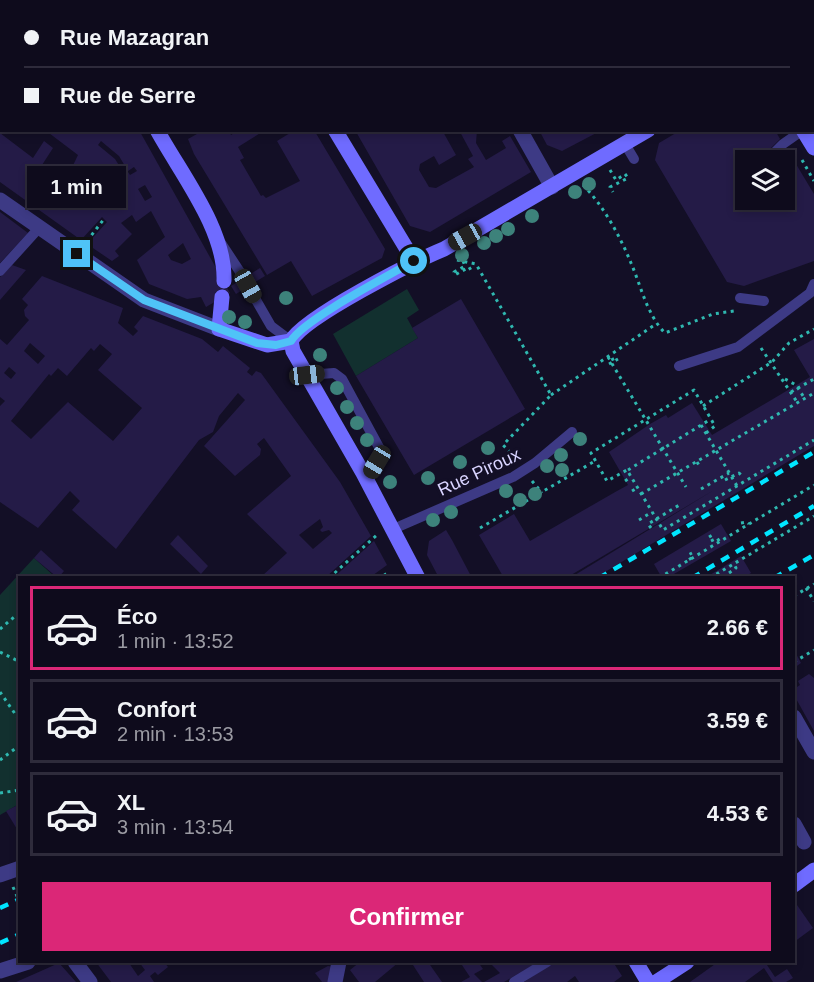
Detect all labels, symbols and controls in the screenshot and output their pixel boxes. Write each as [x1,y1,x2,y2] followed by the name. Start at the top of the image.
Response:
[60,25,209,50] text: Rue Mazagran
[60,83,196,108] text: Rue de Serre
[735,150,795,210] map controls
[735,150,795,210] button: layers
[28,167,127,209] callout: 1 min
[50,176,103,198] text: 1 min
[445,220,485,254] car
[63,240,90,267] route end
[400,247,427,274] route start
[231,266,265,306] car
[288,364,326,386] car
[360,442,394,482] car
[434,444,524,500] street label: Rue Piroux
[45,601,99,655] icon: car
[117,604,157,629] text: Éco
[707,615,768,640] text: 2.66 €
[117,630,234,652] text: 1 min · 13:52
[45,694,99,748] icon: car
[117,697,196,722] text: Confort
[707,708,768,733] text: 3.59 €
[117,723,234,745] text: 2 min · 13:53
[45,787,99,841] icon: car
[117,790,145,815] text: XL
[707,801,768,826] text: 4.53 €
[117,816,234,838] text: 3 min · 13:54
[42,882,771,951] button: Confirmer

